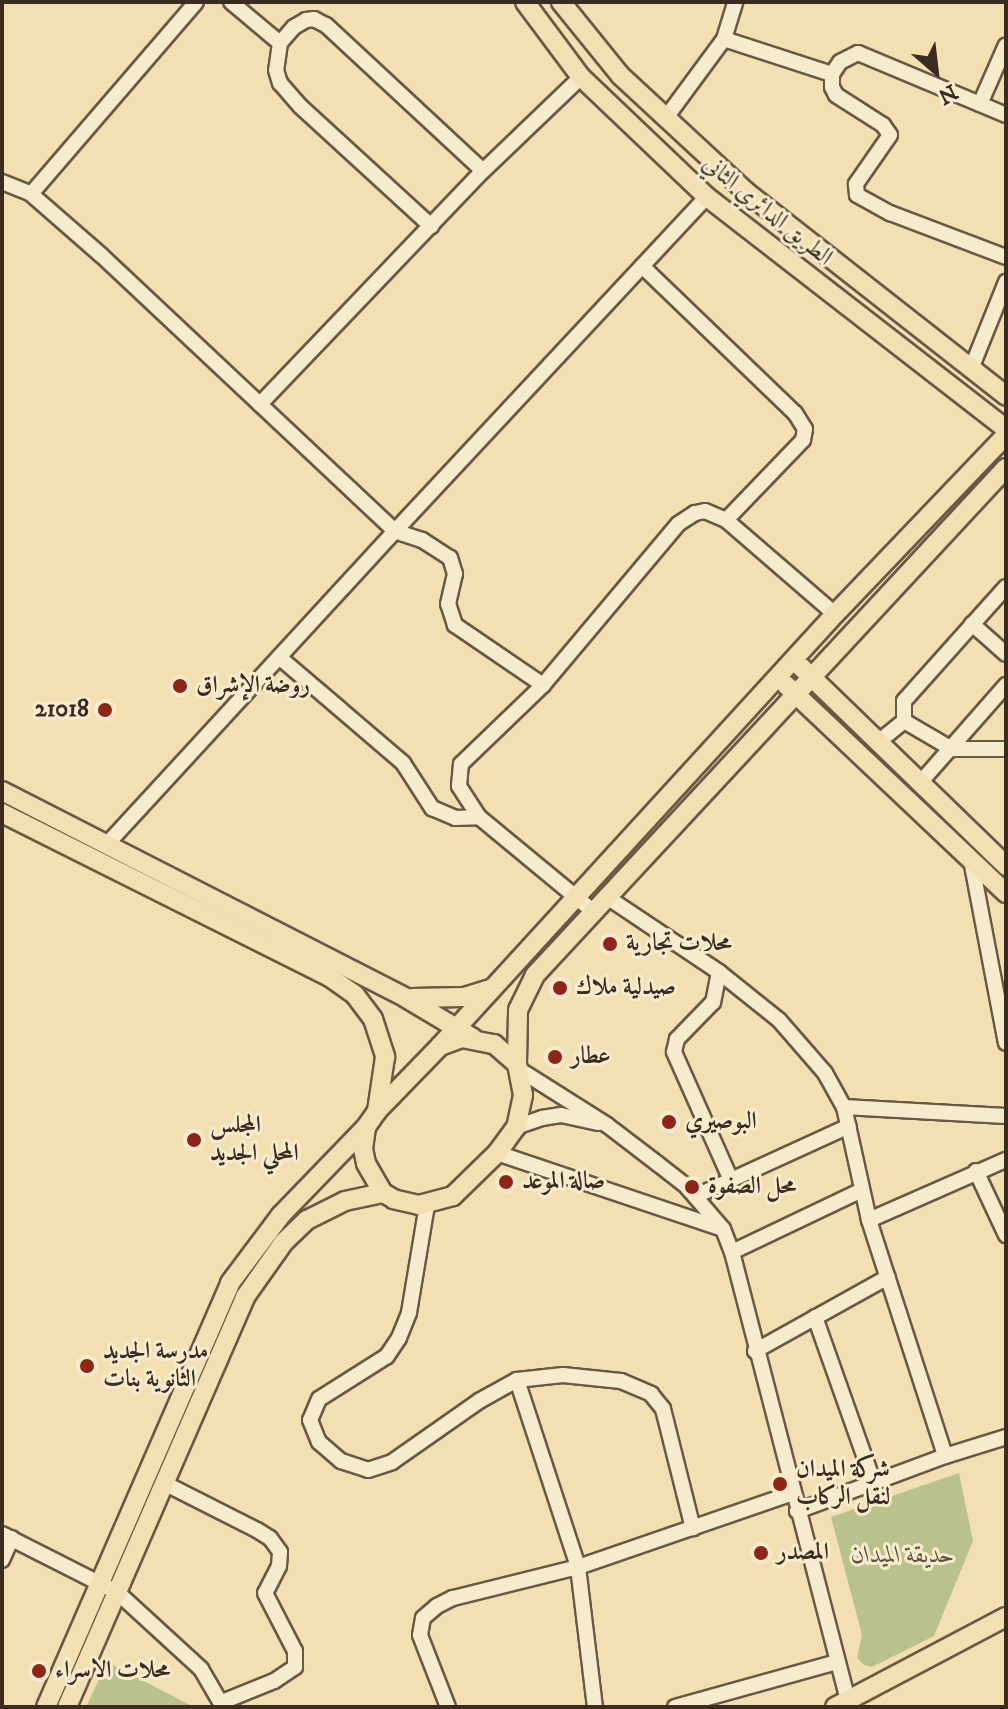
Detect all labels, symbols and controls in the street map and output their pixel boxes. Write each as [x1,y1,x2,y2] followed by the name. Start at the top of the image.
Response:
[896,32,976,112] north arrow
[933,77,962,110] text: N
[696,150,838,272] street label: الطريق الدائري الثاني
[196,672,310,700] place label: روضة الإشراق
[171,677,189,695] marker: روضة الإشراق
[35,696,89,724] place label: 21018
[96,701,114,719] marker: 21018
[626,930,732,958] place label: محلات تجارية
[601,935,619,953] marker: محلات تجارية
[576,974,676,1002] place label: صيدلية ملاك
[551,979,569,997] marker: صيدلية ملاك
[571,1043,611,1071] place label: عطار
[546,1048,564,1066] marker: عطار
[685,1108,757,1136] place label: البوصيري
[210,1112,299,1168] place label: المجلس المحلي الجديد
[660,1113,678,1131] marker: البوصيري
[185,1131,203,1149] marker: المجلس المحلي الجديد
[522,1168,605,1196] place label: صالة الموعد
[497,1173,515,1191] marker: صالة الموعد
[708,1173,796,1201] place label: محل الصفوة
[683,1178,701,1196] marker: محل الصفوة
[103,1338,208,1394] place label: مدرسة الجديد الثانوية بنات
[78,1357,96,1375] marker: مدرسة الجديد الثانوية بنات
[796,1456,890,1512] place label: شركة الميدان لنقل الركاب
[771,1475,789,1493] marker: شركة الميدان لنقل الركاب
[777,1539,829,1567] place label: المصدر
[851,1542,955,1570] park label: حديقة الميدان
[752,1544,770,1562] marker: المصدر
[55,1657,170,1685] place label: محلات الاسراء
[30,1662,48,1680] marker: محلات الاسراء

